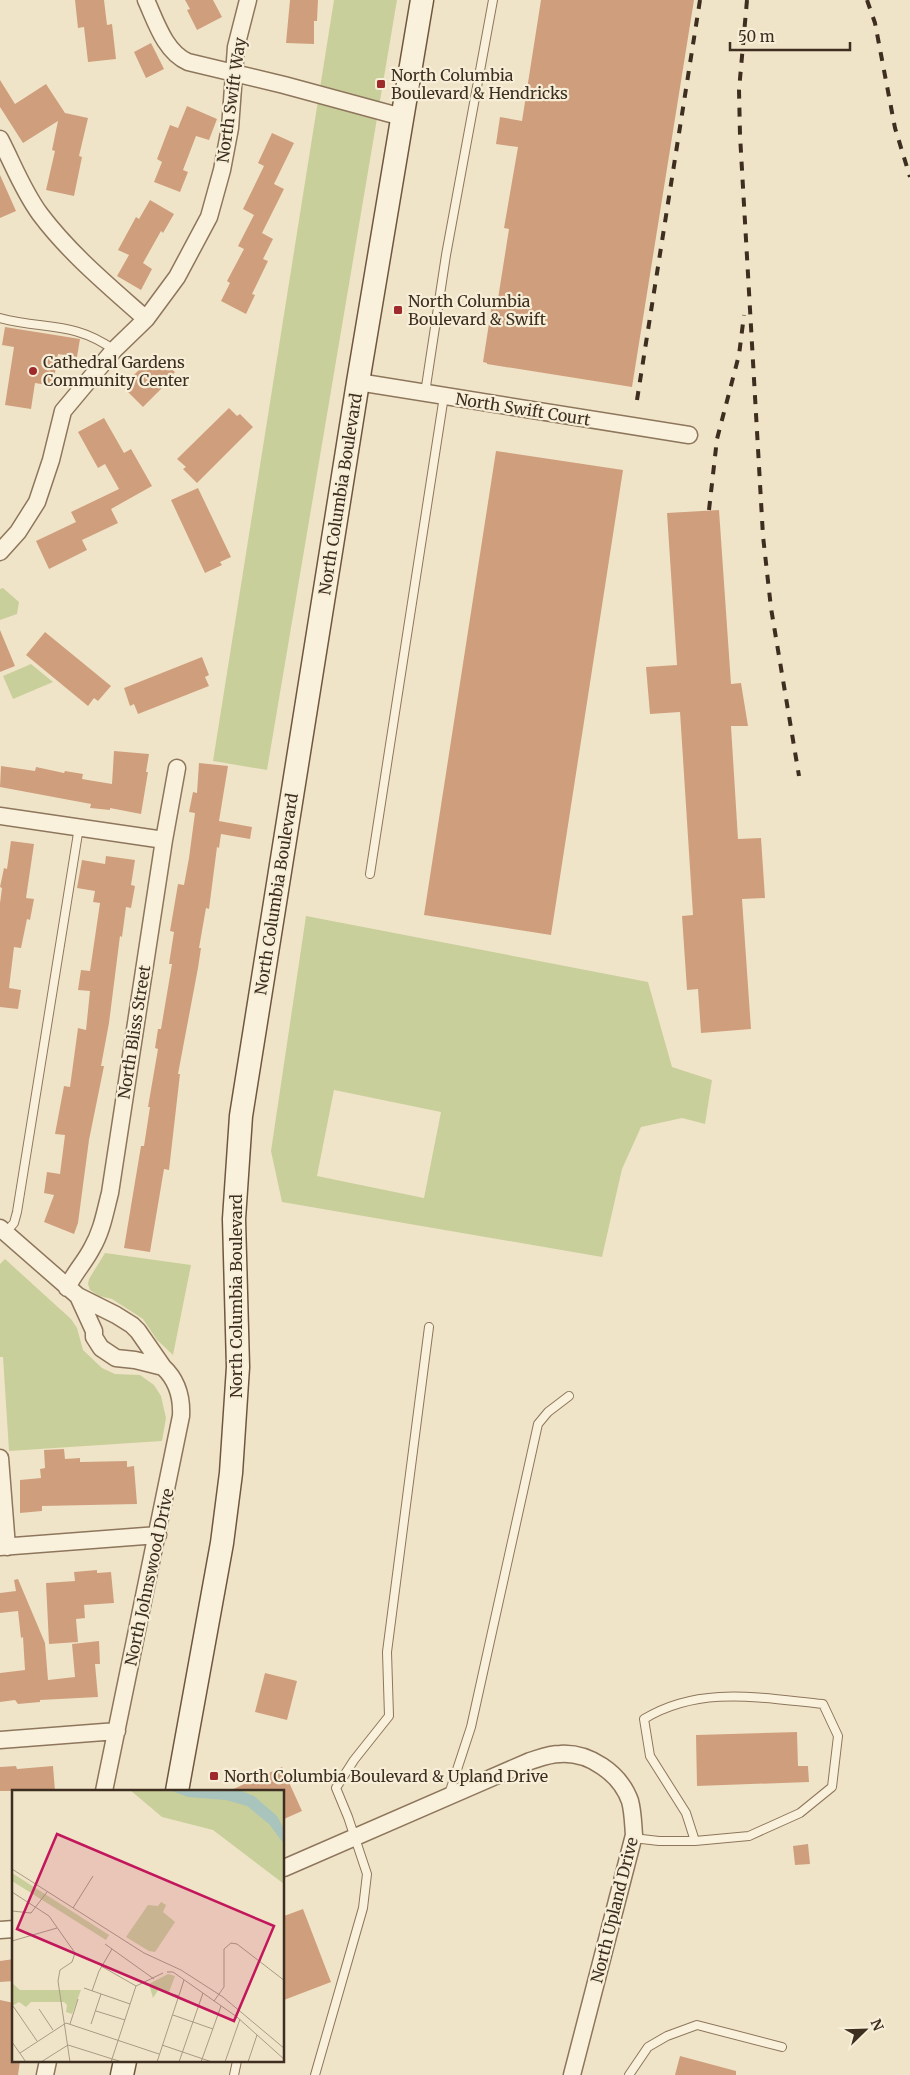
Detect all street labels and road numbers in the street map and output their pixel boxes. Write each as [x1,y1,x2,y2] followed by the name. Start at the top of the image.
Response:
[212,35,250,164] street label: North Swift Way
[454,388,593,430] street label: North Swift Court
[314,391,366,596] street label: North Columbia Boulevard
[250,791,302,996] street label: North Columbia Boulevard
[114,963,155,1100] street label: North Bliss Street
[226,1194,246,1398] street label: North Columbia Boulevard
[120,1487,178,1667] street label: North Johnswood Drive
[586,1835,642,1985] street label: North Upland Drive

